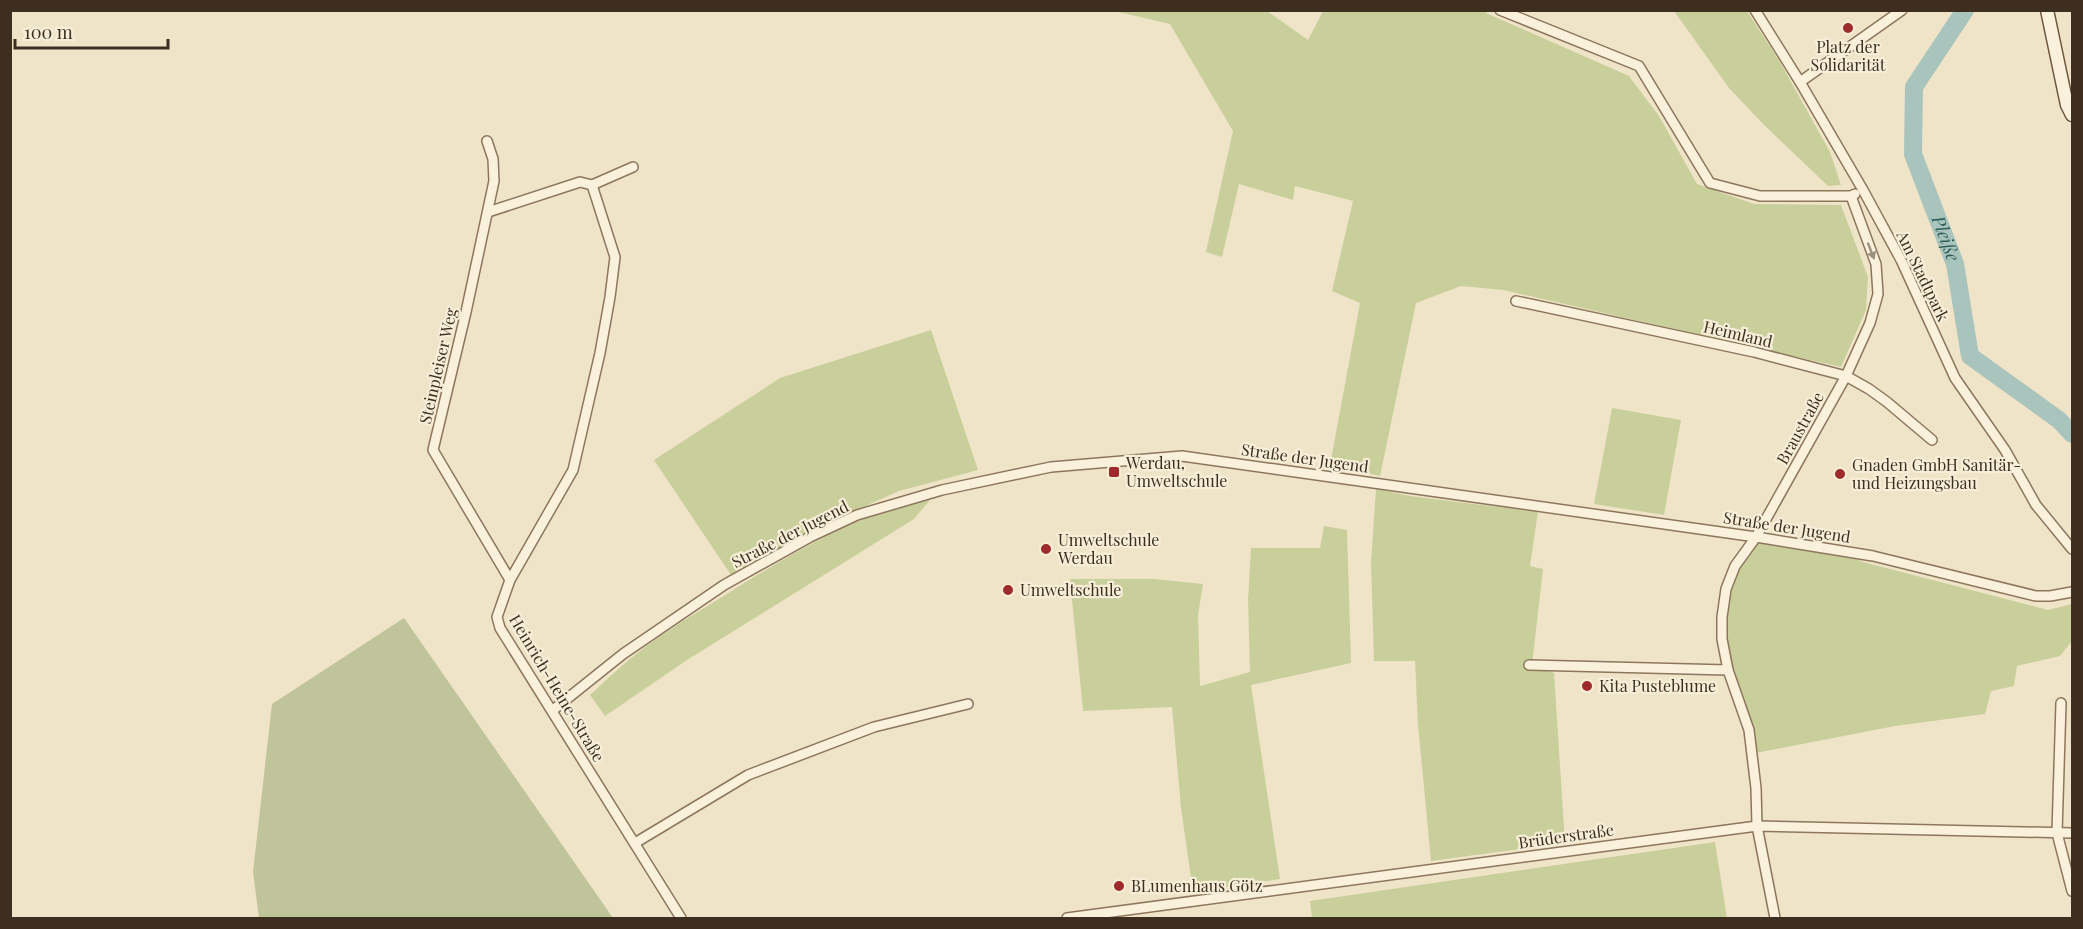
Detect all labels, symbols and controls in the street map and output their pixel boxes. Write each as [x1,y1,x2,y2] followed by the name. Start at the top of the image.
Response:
[15,12,168,50] scale bar
[24,20,73,44] text: 100 m
[1841,21,1855,35] marker: Platz der Solidarität
[1811,36,1886,75] place label: Platz der Solidarität
[1926,211,1966,265] water label: Pleiße
[1892,226,1955,325] street label: Am Stadtpark
[1867,242,1876,260] one-way arrow
[414,305,461,426] street label: Steinpleiser Weg
[1702,315,1775,352] street label: Heimland
[1771,388,1828,468] street label: Braustraße
[1240,438,1370,477] street label: Straße der Jugend
[1125,452,1227,491] place label: Werdau, Umweltschule
[1852,454,2021,493] place label: Gnaden GmbH Sanitär- und Heizungsbau
[1107,465,1121,479] marker: Werdau, Umweltschule
[1833,467,1847,481] marker: Gnaden GmbH Sanitär- und Heizungsbau
[728,495,852,572] street label: Straße der Jugend
[1722,506,1852,547] street label: Straße der Jugend
[1057,529,1159,568] place label: Umweltschule Werdau
[1039,542,1053,556] marker: Umweltschule Werdau
[1020,579,1121,600] place label: Umweltschule
[1001,583,1015,597] marker: Umweltschule
[505,610,610,765] street label: Heinrich-Heine-Straße
[1599,675,1716,696] place label: Kita Pusteblume
[1580,679,1594,693] marker: Kita Pusteblume
[1517,818,1615,853] street label: Brüderstraße
[1131,875,1263,896] place label: BLumenhaus Götz
[1112,879,1126,893] marker: BLumenhaus Götz

